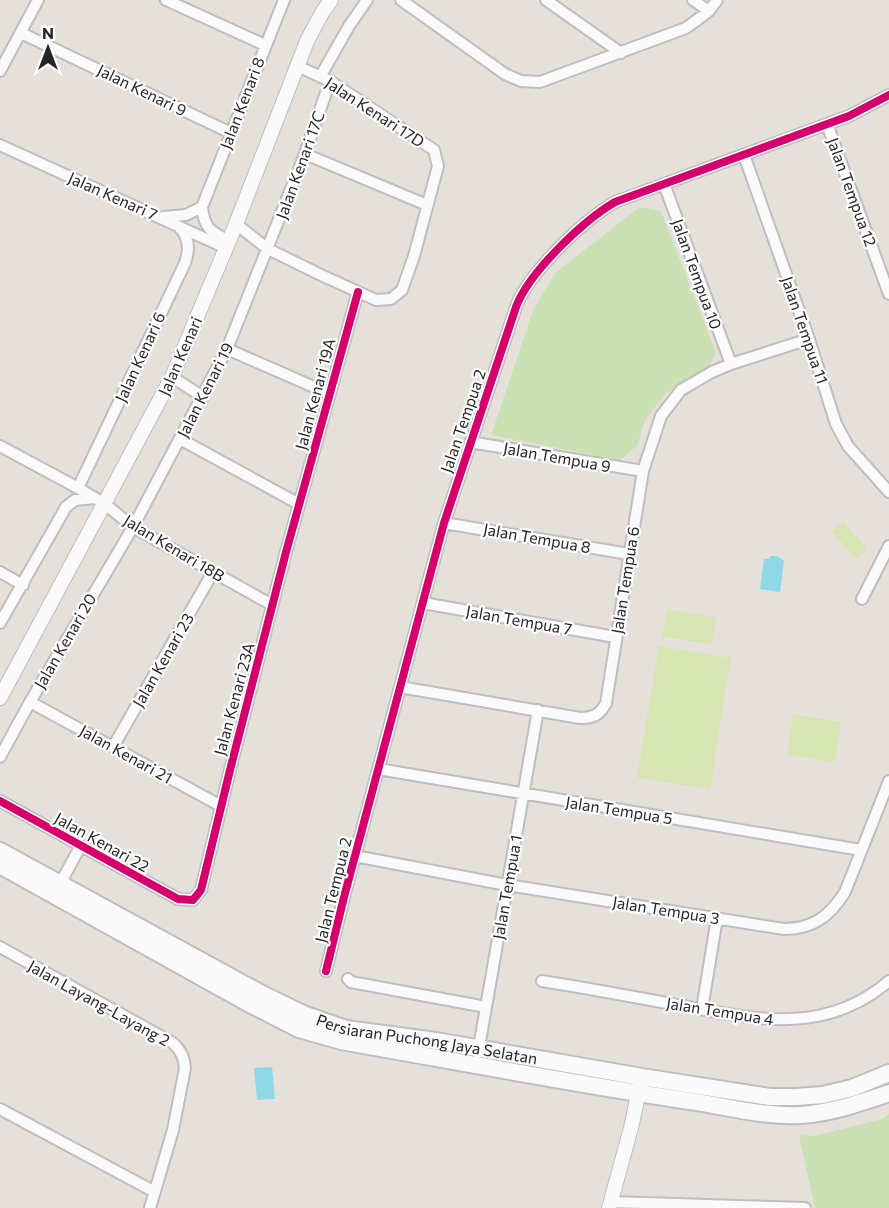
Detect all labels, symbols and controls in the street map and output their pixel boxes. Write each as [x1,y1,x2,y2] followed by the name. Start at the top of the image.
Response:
[18,18,78,78] north arrow
[42,23,54,42] text: N
[215,54,268,152] street label: Jalan Kenari 8
[94,60,190,119] street label: Jalan Kenari 9
[322,72,428,151] street label: Jalan Kenari 17D
[271,108,328,221] street label: Jalan Kenari 17C
[824,135,881,249] street label: Jalan Tempua 12
[66,167,161,224] street label: Jalan Kenari 7
[669,216,726,332] street label: Jalan Tempua 10
[778,273,833,386] street label: Jalan Tempua 11
[110,309,169,405] street label: Jalan Kenari 6
[154,313,205,398] street label: Jalan Kenari
[291,336,339,452] street label: Jalan Kenari 19A
[172,339,237,440] street label: Jalan Kenari 19
[436,367,489,475] street label: Jalan Tempua 2
[502,438,612,475] street label: Jalan Tempua 9
[120,510,228,585] street label: Jalan Kenari 18B
[482,519,592,556] street label: Jalan Tempua 8
[607,525,642,635] street label: Jalan Tempua 6
[30,590,99,692] street label: Jalan Kenari 20
[465,601,574,638] street label: Jalan Tempua 7
[128,609,197,710] street label: Jalan Kenari 23
[209,640,258,757] street label: Jalan Kenari 23A
[77,720,176,787] street label: Jalan Kenari 21
[564,792,674,827] street label: Jalan Tempua 5
[52,808,153,875] street label: Jalan Kenari 22
[488,833,525,941] street label: Jalan Tempua 1
[310,835,355,944] street label: Jalan Tempua 2
[611,892,721,927] street label: Jalan Tempua 3
[25,956,174,1050] street label: Jalan Layang-Layang 2
[665,993,776,1028] street label: Jalan Tempua 4
[314,1009,539,1068] street label: Persiaran Puchong Jaya Selatan

